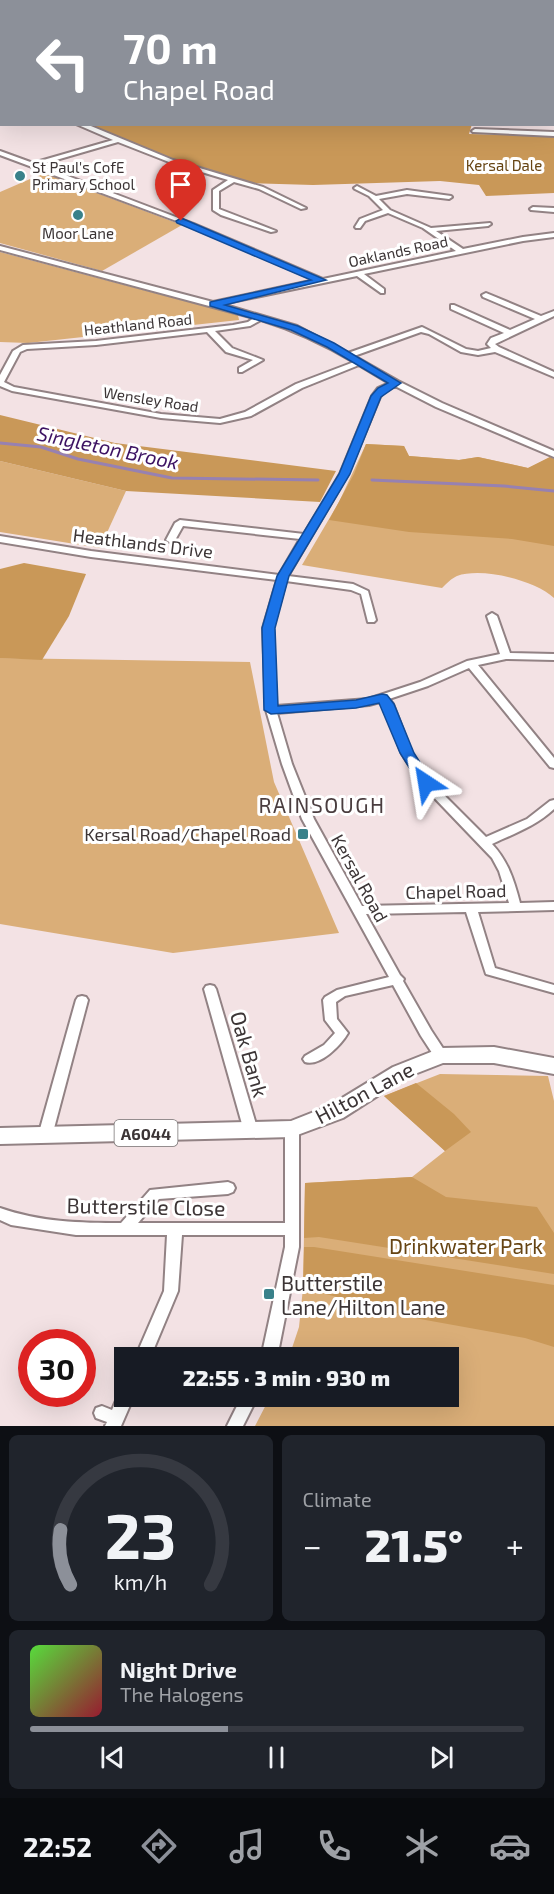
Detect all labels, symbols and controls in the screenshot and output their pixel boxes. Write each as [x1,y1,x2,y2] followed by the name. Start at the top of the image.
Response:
[123,22,218,72] text: 70 m
[24,24,102,102] icon: left
[123,73,275,105] text: Chapel Road
[466,156,542,174] park label: Kersal Dale
[32,158,135,193] place label: St Paul's CofE Primary School
[155,159,206,221] pin
[164,168,197,201] icon: arrive
[13,169,27,183] marker: St Paul's CofE Primary School
[71,208,85,222] marker: Moor Lane
[42,224,114,242] place label: Moor Lane
[347,232,449,270] street label: Oaklands Road
[83,309,193,339] street label: Heathland Road
[102,383,200,415] street label: Wensley Road
[35,420,181,474] water label: Singleton Brook
[72,524,214,562] street label: Heathlands Drive
[394,751,458,815] position arrow
[259,792,385,817] district label: RAINSOUGH
[84,823,291,845] place label: Kersal Road/Chapel Road
[296,827,310,841] marker: Kersal Road/Chapel Road
[327,830,393,926] street label: Kersal Road
[405,879,507,903] street label: Chapel Road
[226,1008,274,1100] street label: Oak Bank
[310,1056,418,1128] street label: Hilton Lane
[114,1120,178,1146] road number: A6044
[66,1192,226,1220] street label: Butterstile Close
[389,1233,543,1258] park label: Drinkwater Park
[281,1270,446,1319] place label: Butterstile Lane/Hilton Lane
[262,1287,276,1301] marker: Butterstile Lane/Hilton Lane
[18,1329,96,1407] speed limit sign: 30
[183,1364,390,1390] text: 22:55 · 3 min · 930 m
[303,1487,372,1511] text: Climate
[105,1497,177,1572] text: 23
[365,1517,463,1571] text: 21.5°
[303,1525,322,1565] text: −
[506,1525,524,1565] text: +
[114,1569,167,1594] text: km/h
[120,1656,237,1682] text: Night Drive
[120,1682,244,1706] text: The Halogens
[96,1741,129,1774] icon: previous
[260,1741,293,1774] icon: pause
[425,1741,458,1774] icon: next
[138,1825,180,1867] icon: directions
[226,1825,268,1867] icon: music
[313,1825,355,1867] icon: phone
[401,1825,443,1867] icon: climate
[489,1825,531,1867] icon: car
[23,1830,92,1862] text: 22:52

